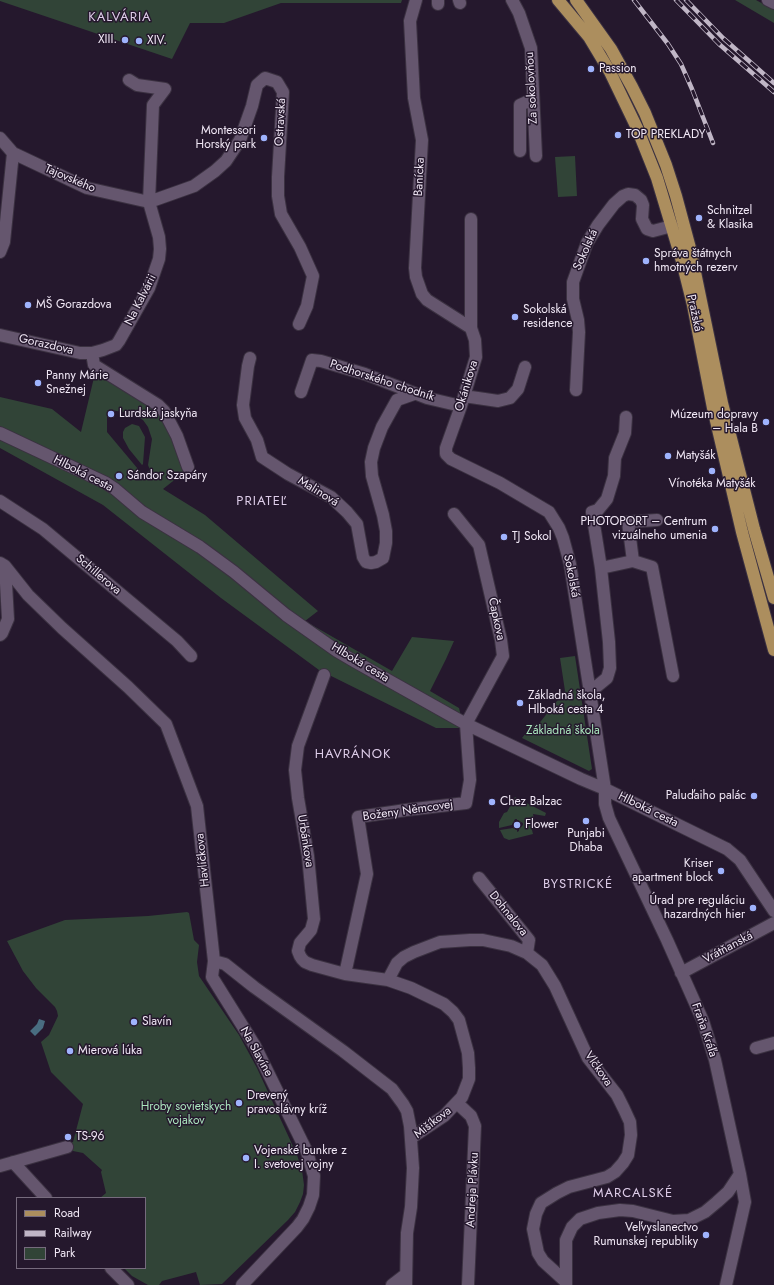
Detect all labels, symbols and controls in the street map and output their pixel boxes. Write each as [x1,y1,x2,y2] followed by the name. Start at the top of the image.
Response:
[88,10,152,26] district label: KALVÁRIA
[98,33,117,47] place label: XIII.
[147,34,167,48] place label: XIV.
[120,35,130,45] marker: XIII.
[134,36,144,46] marker: XIV.
[523,51,541,125] street label: Za sokolovňou
[599,62,637,76] place label: Passion
[586,64,596,74] marker: Passion
[273,98,289,146] street label: Ostravská
[196,124,256,152] place label: Montessori Horský park
[626,128,706,142] place label: TOP PREKLADY
[613,130,623,140] marker: TOP PREKLADY
[259,133,269,143] marker: Montessori Horský park
[412,157,428,197] street label: Banícka
[42,162,98,196] street label: Tajovského
[707,204,753,232] place label: Schnitzel & Klasika
[694,213,704,223] marker: Schnitzel & Klasika
[571,227,601,273] street label: Sokolská
[654,247,737,275] place label: Správa štátnych hmotných rezerv
[641,256,651,266] marker: Správa štátnych hmotných rezerv
[122,272,160,328] street label: Na Kalvárii
[683,293,705,333] street label: Pražská
[36,298,111,312] place label: MŠ Gorazdova
[23,300,33,310] marker: MŠ Gorazdova
[523,303,572,331] place label: Sokolská residence
[510,312,520,322] marker: Sokolská residence
[17,332,75,358] street label: Gorazdova
[328,357,436,405] street label: Podhorského chodník
[452,359,482,413] street label: Okánikova
[46,369,108,397] place label: Panny Márie Snežnej
[33,378,43,388] marker: Panny Márie Snežnej
[119,407,197,421] place label: Lurdská jaskyňa
[670,408,758,436] place label: Múzeum dopravy – Hala B
[106,409,116,419] marker: Lurdská jaskyňa
[761,417,771,427] marker: Múzeum dopravy – Hala B
[676,449,716,463] place label: Matyšák
[663,451,673,461] marker: Matyšák
[51,453,115,495] street label: Hlboká cesta
[707,466,717,476] marker: Vínotéka Matyšák
[127,469,207,483] place label: Sándor Szapáry
[114,471,124,481] marker: Sándor Szapáry
[295,474,341,510] street label: Malinová
[668,477,756,491] place label: Vínotéka Matyšák
[236,494,288,510] district label: PRIATEĽ
[580,515,707,543] place label: PHOTOPORT – Centrum vizuálneho umenia
[710,524,720,534] marker: PHOTOPORT – Centrum vizuálneho umenia
[512,530,552,544] place label: TJ Sokol
[499,532,509,542] marker: TJ Sokol
[72,552,124,598] street label: Schillerova
[560,553,582,599] street label: Sokolská
[484,596,508,642] street label: Čapkova
[329,640,391,686] street label: Hlboká cesta
[528,689,605,717] place label: Základná škola, Hlboká cesta 4
[515,698,525,708] marker: Základná škola, Hlboká cesta 4
[526,724,600,738] park label: Základná škola
[315,747,391,763] district label: HAVRÁNOK
[616,789,680,831] street label: Hlboká cesta
[666,789,746,803] place label: Paluďaiho palác
[749,791,759,801] marker: Paluďaiho palác
[500,795,562,809] place label: Chez Balzac
[487,797,497,807] marker: Chez Balzac
[362,798,454,824] street label: Boženy Němcovej
[294,814,316,868] street label: Urbánkova
[581,816,591,826] marker: Punjabi Dhaba
[525,818,558,832] place label: Flower
[512,820,522,830] marker: Flower
[567,827,605,855] place label: Punjabi Dhaba
[193,833,213,887] street label: Havlíčkova
[632,857,713,885] place label: Kriser apartment block
[716,866,726,876] marker: Kriser apartment block
[543,877,613,893] district label: BYSTRICKÉ
[486,889,530,939] street label: Dohnalova
[650,894,745,922] place label: Úrad pre reguláciu hazardných hier
[748,903,758,913] marker: Úrad pre reguláciu hazardných hier
[701,929,755,967] street label: Vrátňanská
[688,1001,720,1059] street label: Fraňa Kráľa
[142,1015,172,1029] place label: Slavín
[129,1017,139,1027] marker: Slavín
[236,1025,276,1079] street label: Na Slavíne
[78,1044,142,1058] place label: Mierová lúka
[65,1046,75,1056] marker: Mierová lúka
[581,1049,615,1089] street label: Vlčkova
[247,1089,327,1117] place label: Drevený pravoslávny kríž
[234,1098,244,1108] marker: Drevený pravoslávny kríž
[141,1100,231,1128] park label: Hroby sovietskych vojakov
[411,1104,455,1142] street label: Mišíkova
[76,1130,104,1144] place label: TS-96
[63,1132,73,1142] marker: TS-96
[254,1144,347,1172] place label: Vojenské bunkre z I. svetovej vojny
[464,1152,482,1228] street label: Andreja Plávku
[241,1153,251,1163] marker: Vojenské bunkre z I. svetovej vojny
[593,1186,673,1202] district label: MARCALSKÉ
[16,1197,146,1269] legend
[54,1204,80,1222] text: Road
[594,1221,698,1249] place label: Veľvyslanectvo Rumunskej republiky
[54,1224,92,1242] text: Railway
[701,1230,711,1240] marker: Veľvyslanectvo Rumunskej republiky
[54,1244,75,1262] text: Park

